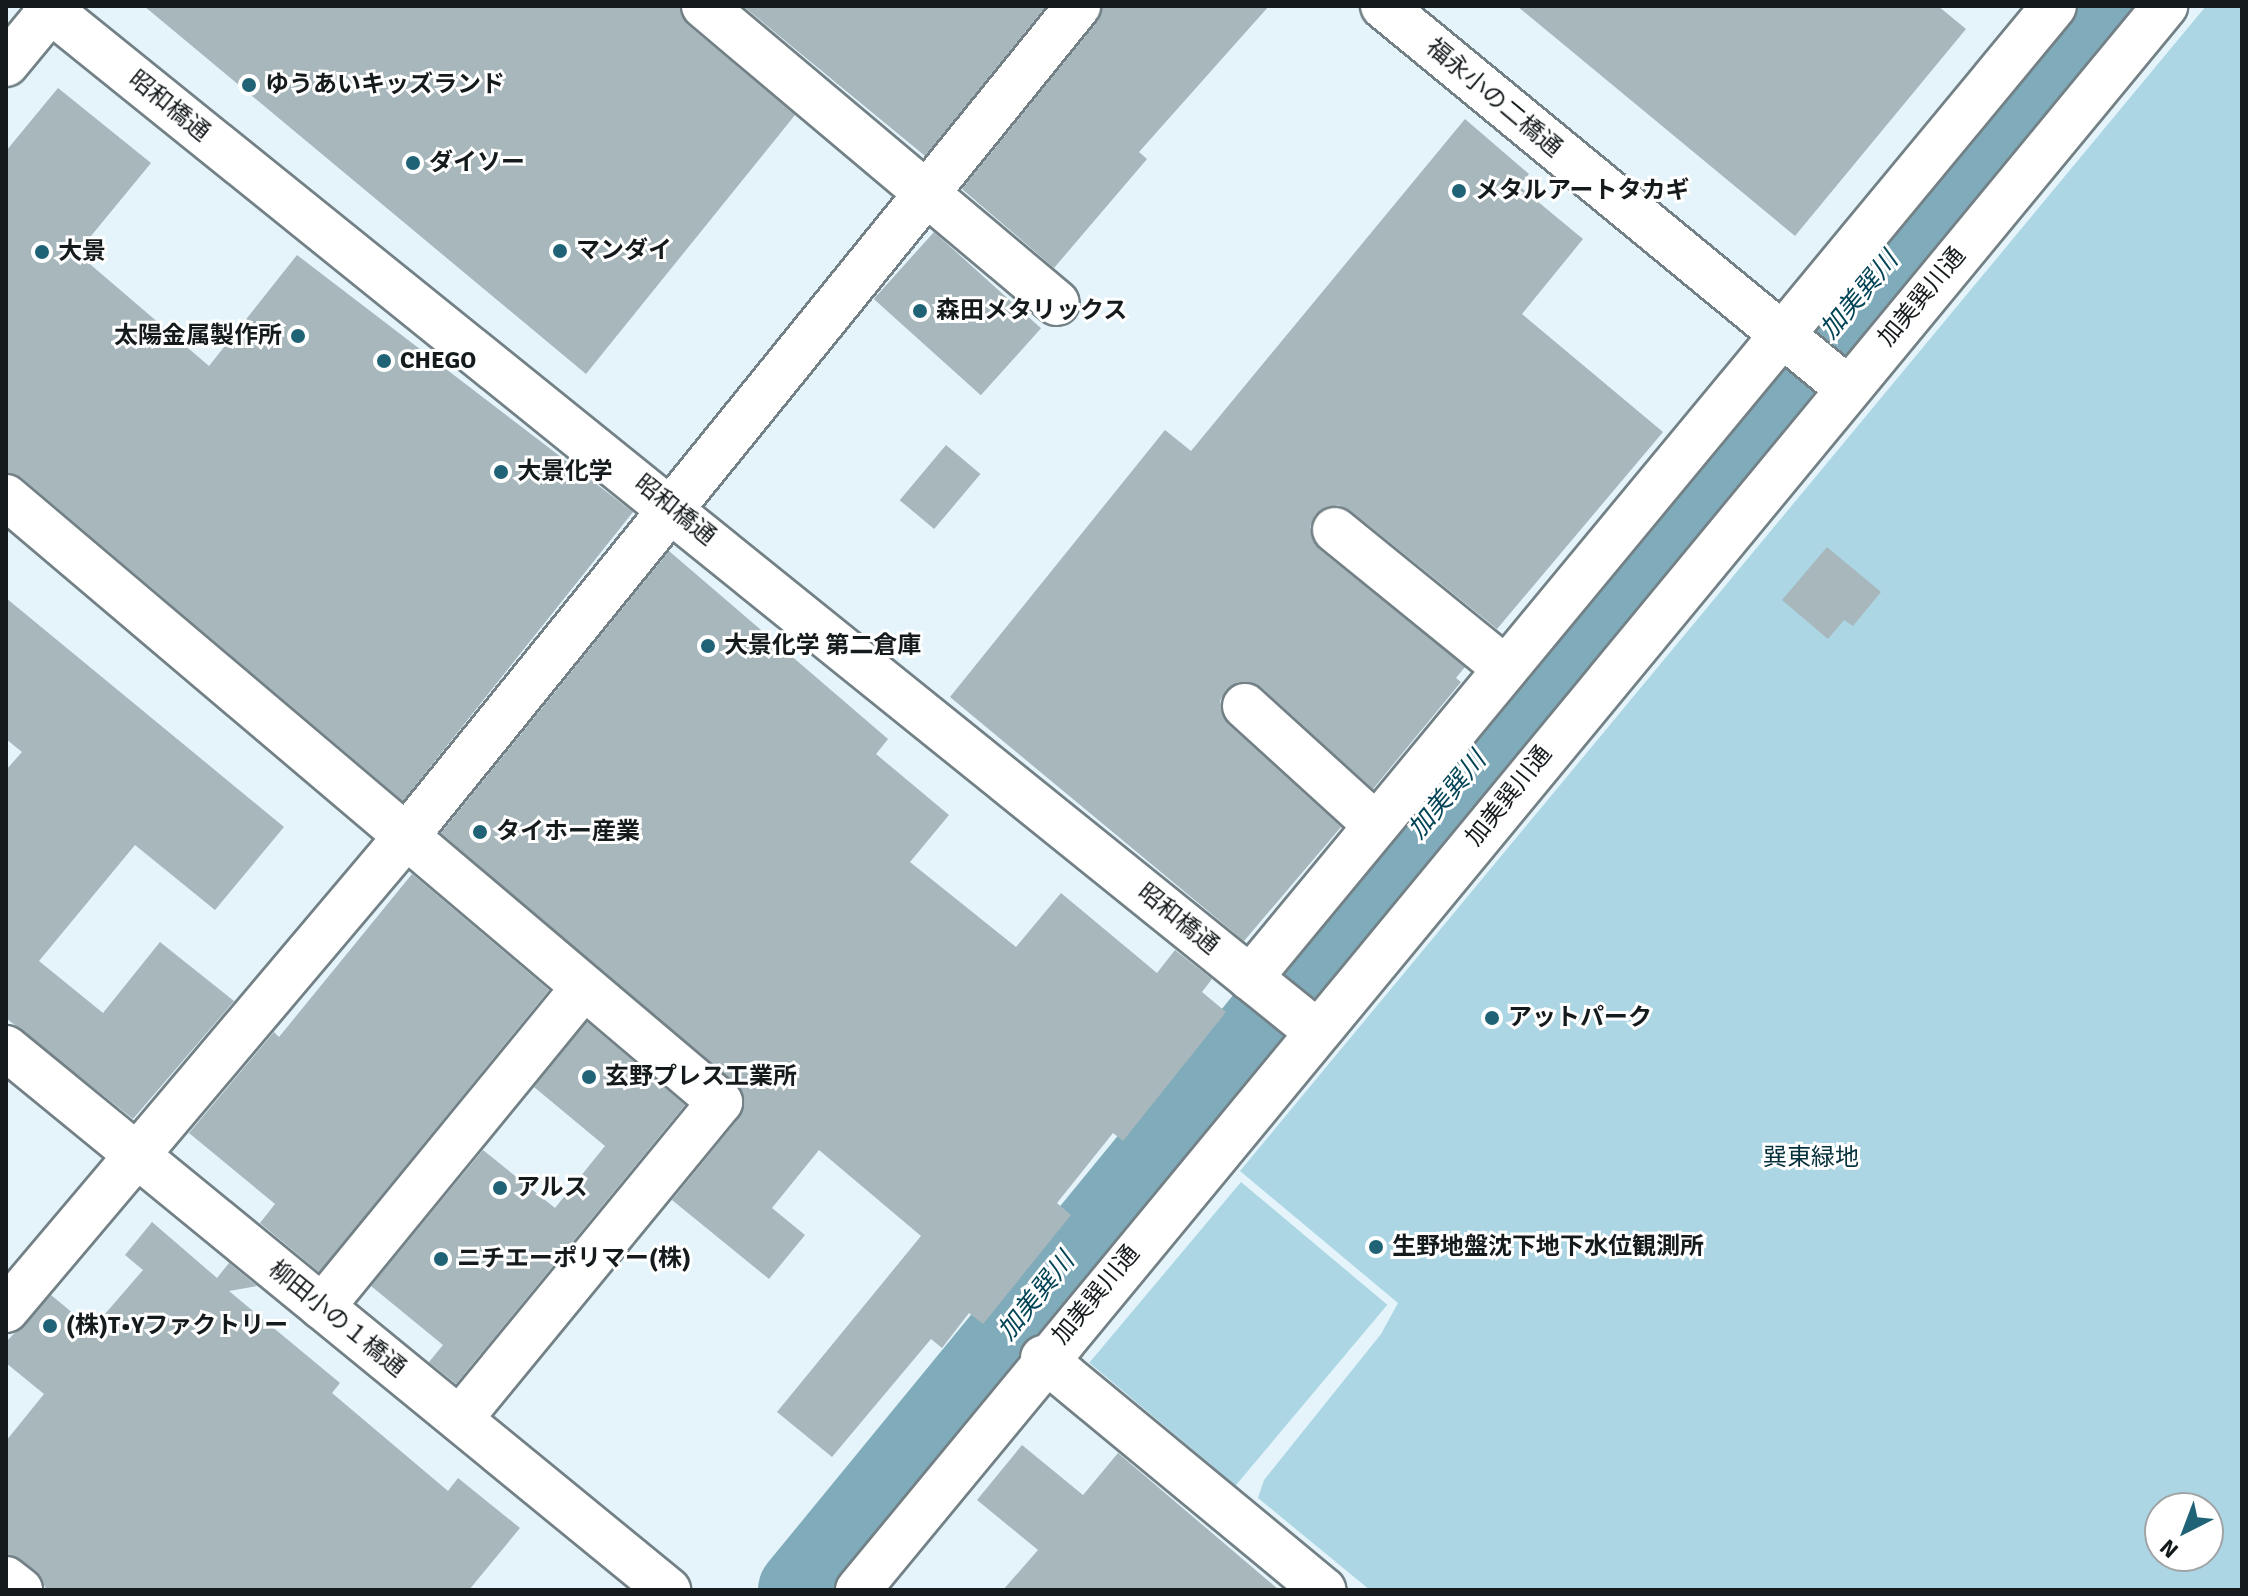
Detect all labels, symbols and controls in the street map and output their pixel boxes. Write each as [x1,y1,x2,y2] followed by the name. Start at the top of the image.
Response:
[1420,33,1568,163] street label: 福永小の二橋通
[123,65,215,147] street label: 昭和橋通
[265,71,505,99] place label: ゆうあいキッズランド
[240,76,258,94] marker: ゆうあいキッズランド
[429,149,525,177] place label: ダイソー
[404,154,422,172] marker: ダイソー
[1475,177,1690,205] place label: メタルアートタカギ
[1450,182,1468,200] marker: メタルアートタカギ
[576,237,672,265] place label: マンダイ
[58,238,106,266] place label: 大景
[551,242,569,260] marker: マンダイ
[1872,242,1972,352] street label: 加美巽川通
[33,243,51,261] marker: 大景
[1815,246,1905,346] water label: 加美巽川
[936,297,1128,325] place label: 森田メタリックス
[911,302,929,320] marker: 森田メタリックス
[114,322,282,350] place label: 太陽金属製作所
[289,327,307,345] marker: 太陽金属製作所
[400,347,476,375] place label: CHEGO
[375,352,393,370] marker: CHEGO
[517,458,613,486] place label: 大景化学
[492,463,510,481] marker: 大景化学
[629,469,721,551] street label: 昭和橋通
[724,632,921,660] place label: 大景化学 第二倉庫
[699,637,717,655] marker: 大景化学 第二倉庫
[1460,740,1558,852] street label: 加美巽川通
[1403,746,1493,846] water label: 加美巽川
[496,818,640,846] place label: タイホー産業
[471,823,489,841] marker: タイホー産業
[1132,878,1224,960] street label: 昭和橋通
[1508,1004,1652,1032] place label: アットパーク
[1483,1009,1501,1027] marker: アットパーク
[605,1063,797,1091] place label: 玄野プレス工業所
[580,1068,598,1086] marker: 玄野プレス工業所
[1763,1144,1859,1172] park label: 巽東緑地
[516,1174,588,1202] place label: アルス
[491,1179,509,1197] marker: アルス
[1392,1233,1704,1261] place label: 生野地盤沈下地下水位観測所
[1367,1238,1385,1256] marker: 生野地盤沈下地下水位観測所
[1046,1240,1146,1350] street label: 加美巽川通
[457,1245,691,1273] place label: ニチエーポリマー(株)
[992,1247,1082,1347] water label: 加美巽川
[432,1250,450,1268] marker: ニチエーポリマー(株)
[263,1255,411,1383] street label: 柳田小の１橋通
[66,1312,288,1340] place label: (株)T•Yファクトリー
[41,1317,59,1335] marker: (株)T•Yファクトリー
[2144,1492,2224,1572] north arrow
[2154,1534,2184,1564] text: N

